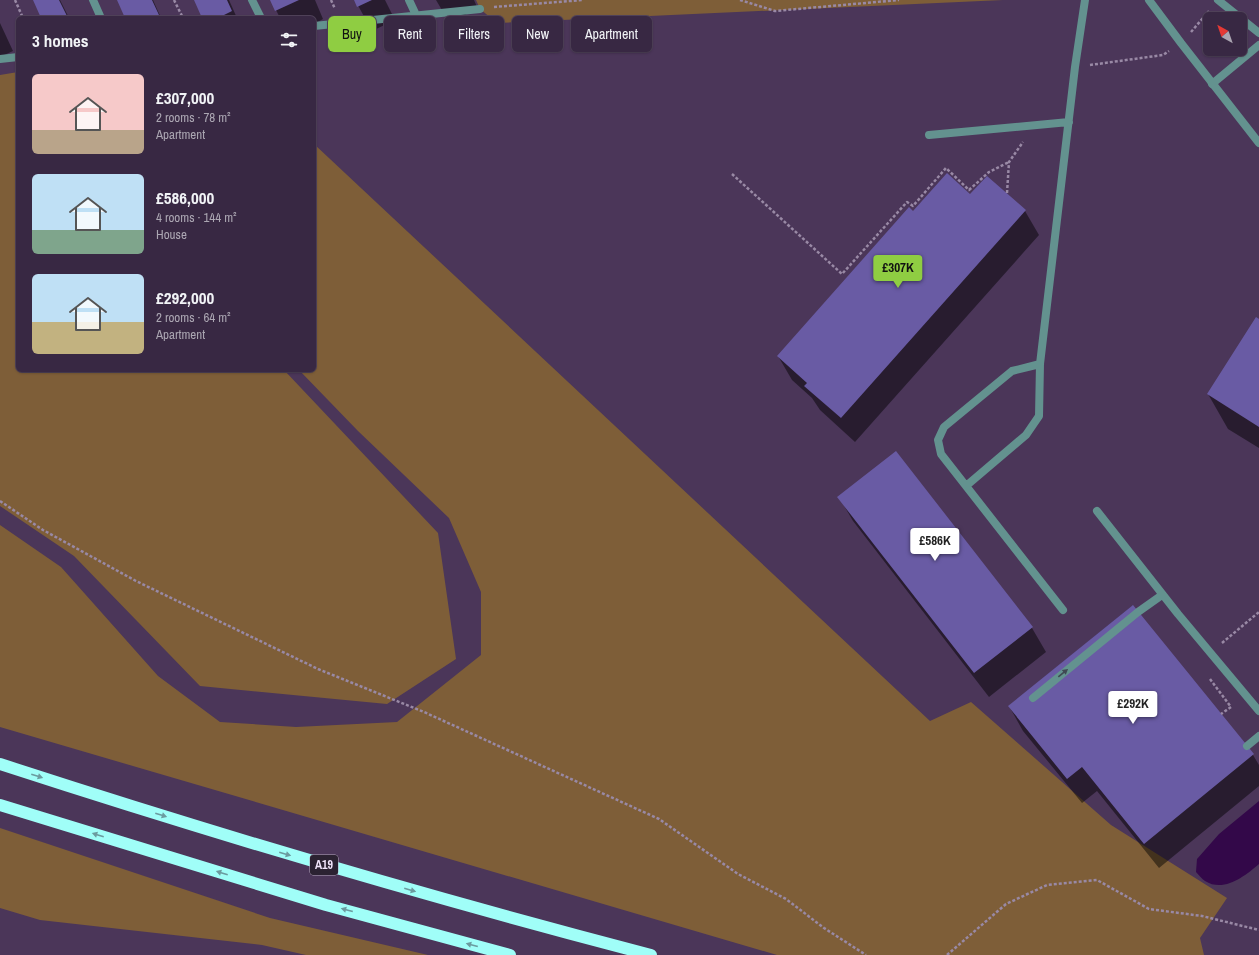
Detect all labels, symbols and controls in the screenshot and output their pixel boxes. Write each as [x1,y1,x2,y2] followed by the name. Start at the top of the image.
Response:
[1203,12,1247,56] north arrow
[1203,12,1247,56] map controls
[328,16,376,52] chip: Buy
[384,16,436,52] chip: Rent
[444,16,504,52] chip: Filters
[512,16,563,52] chip: New
[571,16,652,52] chip: Apartment
[32,29,89,52] text: 3 homes
[278,29,300,51] icon: filters
[156,86,214,109] text: £307,000
[64,90,112,138] icon: home
[156,109,231,126] text: 2 rooms · 78 m²
[156,126,205,143] text: Apartment
[156,186,214,209] text: £586,000
[64,190,112,238] icon: home
[156,209,237,226] text: 4 rooms · 144 m²
[156,226,187,243] text: House
[870,255,926,289] pin: £307K
[882,259,914,276] text: £307K
[156,286,214,309] text: £292,000
[64,290,112,338] icon: home
[156,309,231,326] text: 2 rooms · 64 m²
[156,326,205,343] text: Apartment
[907,528,963,562] pin: £586K
[919,532,951,549] text: £586K
[1058,669,1069,678] one-way arrow
[1105,691,1161,725] pin: £292K
[1117,695,1149,712] text: £292K
[32,773,44,779] one-way arrow
[156,812,168,818] one-way arrow
[91,832,103,838] one-way arrow
[280,851,292,857] one-way arrow
[310,855,338,875] road number: A19
[216,870,228,876] one-way arrow
[404,887,417,893] one-way arrow
[340,907,353,913] one-way arrow
[466,942,478,948] one-way arrow

